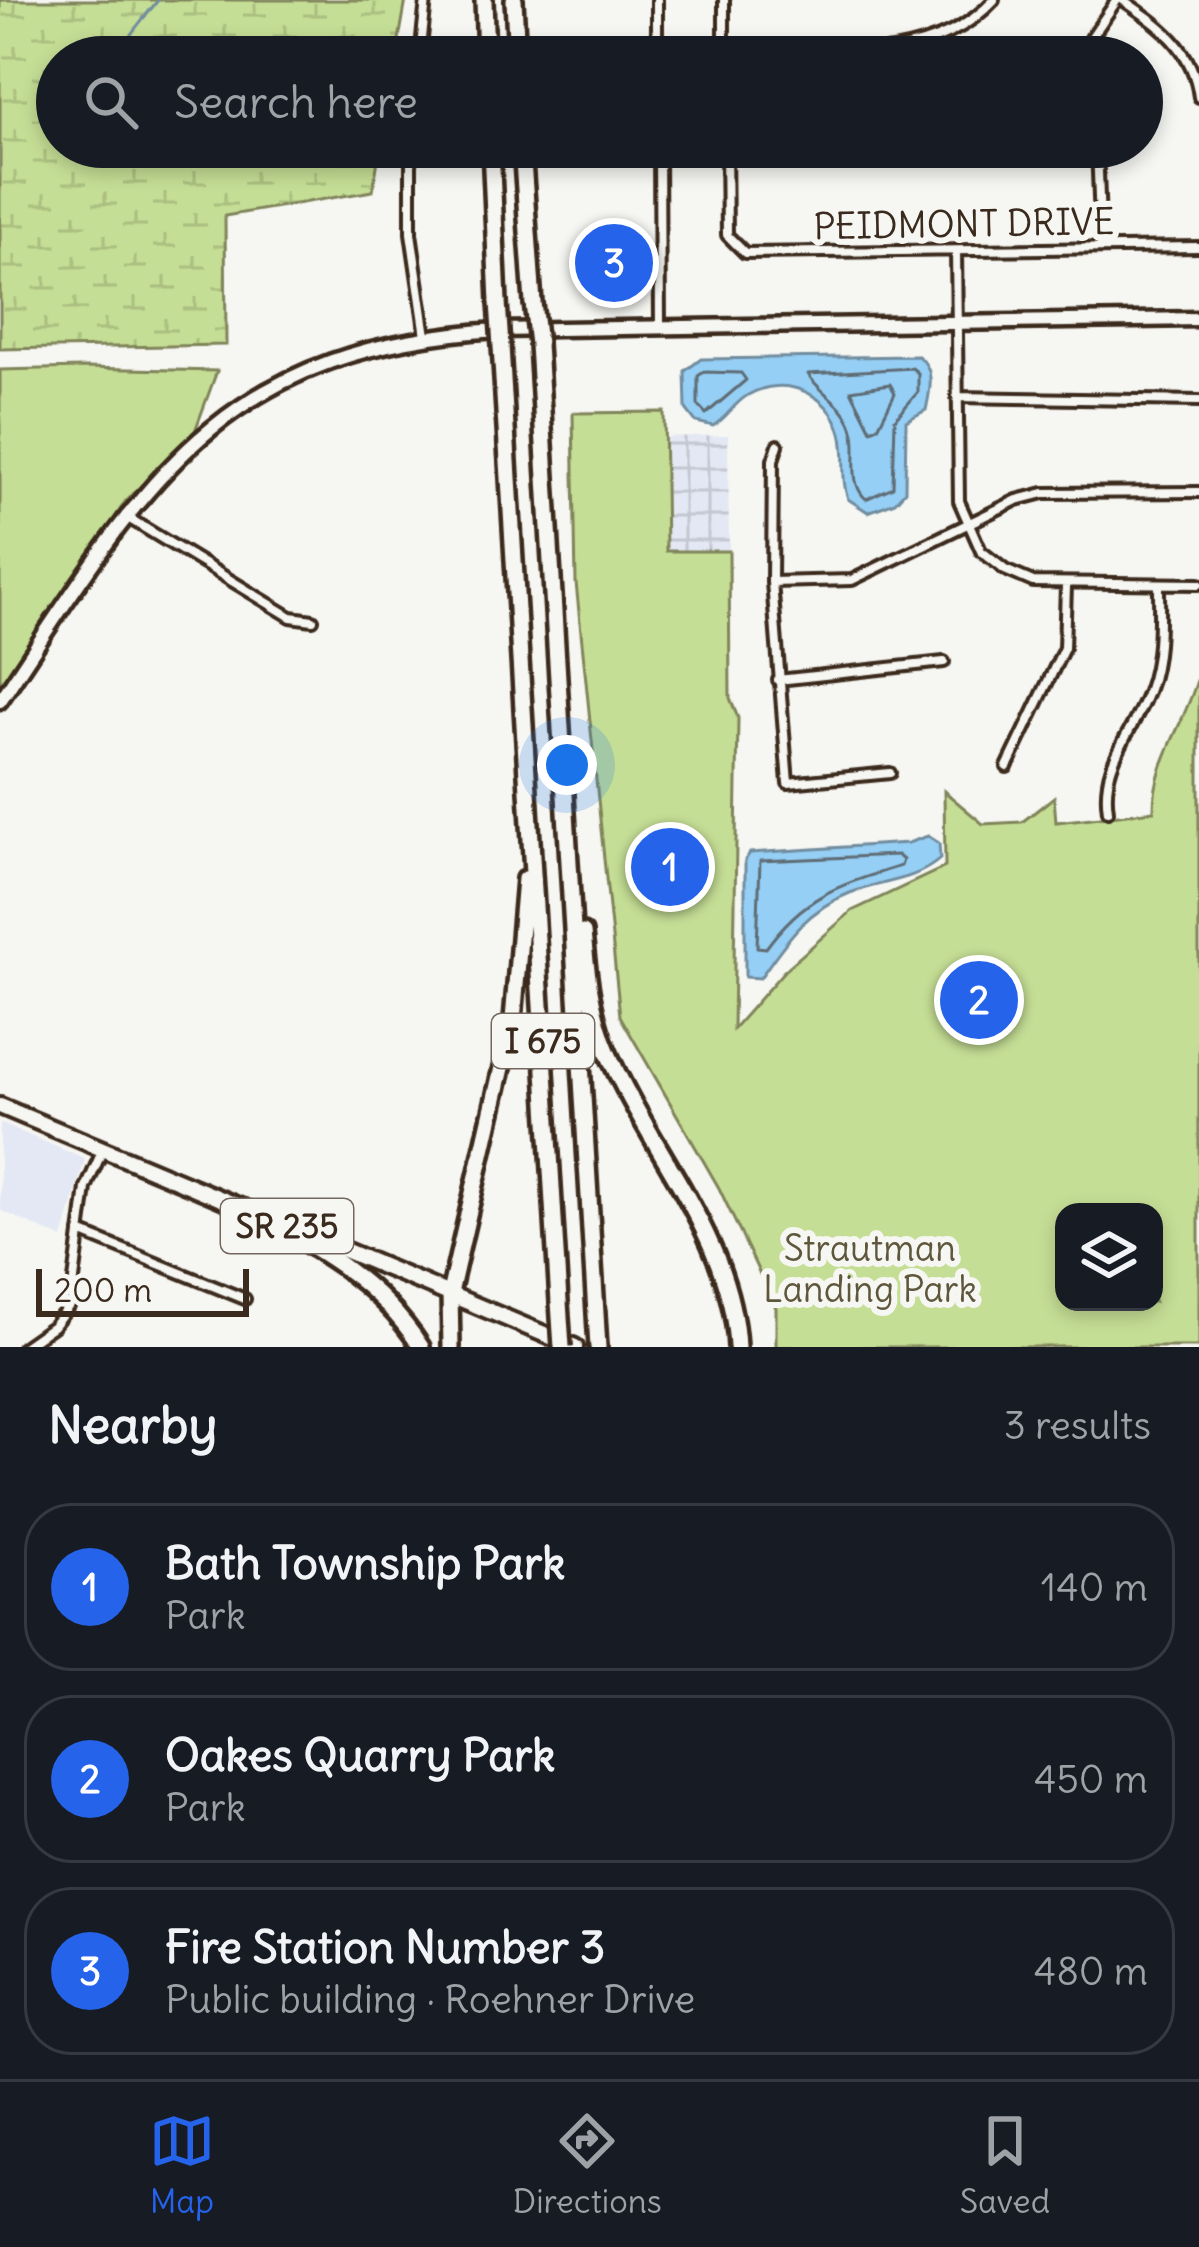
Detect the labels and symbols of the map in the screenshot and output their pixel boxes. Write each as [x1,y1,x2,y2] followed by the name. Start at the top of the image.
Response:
[813,199,1115,249] street label: PEIDMONT DRIVE
[575,218,653,308] pin: 3
[537,735,597,795] your location
[631,822,709,912] pin: 1
[940,955,1018,1045] pin: 2
[492,1014,594,1068] road number: I 675
[221,1199,353,1253] road number: SR 235
[763,1226,977,1312] park label: Strautman Landing Park
[36,1263,249,1316] scale bar

